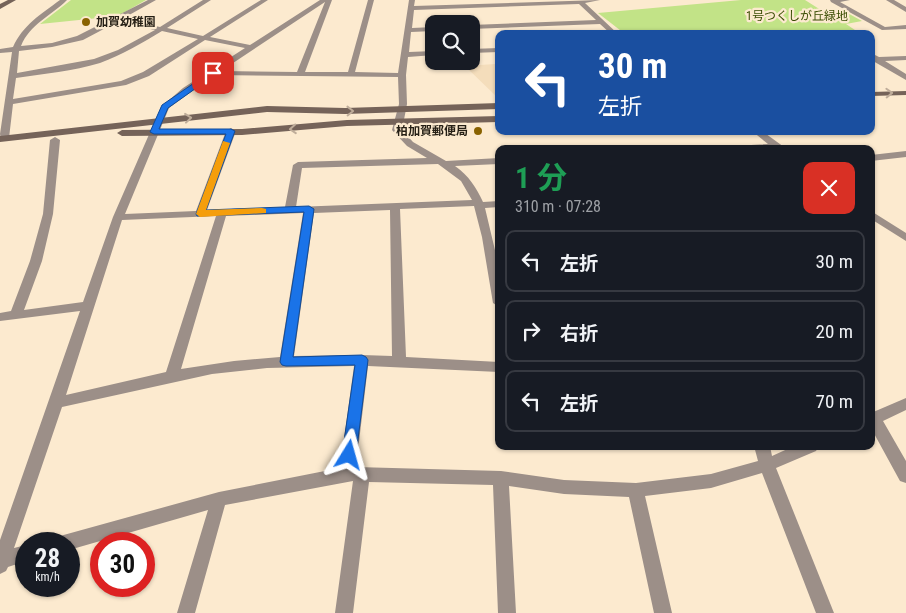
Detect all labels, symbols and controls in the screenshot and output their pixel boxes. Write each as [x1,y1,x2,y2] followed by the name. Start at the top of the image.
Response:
[746,9,848,23] park label: 1号つくしが丘緑地
[96,15,156,29] place label: 加賀幼稚園
[425,15,480,70] map controls
[425,15,480,70] button: search
[80,16,92,28] marker: 加賀幼稚園
[598,46,667,87] text: 30 m
[515,50,580,115] icon: left
[192,52,234,94] pin
[199,59,227,87] icon: arrive
[885,88,893,99] one-way arrow
[598,94,642,119] text: 左折
[346,105,354,116] one-way arrow
[184,113,192,124] one-way arrow
[289,123,297,134] one-way arrow
[396,124,468,138] place label: 柏加賀郵便局
[472,125,484,137] marker: 柏加賀郵便局
[515,160,567,195] text: 1 分
[803,162,855,214] button: close
[515,197,601,216] text: 310 m · 07:28
[517,247,545,275] icon: left
[816,250,853,273] text: 30 m
[560,252,598,275] text: 左折
[517,317,545,345] icon: right
[816,320,853,343] text: 20 m
[560,322,598,345] text: 右折
[517,387,545,415] icon: left
[816,390,853,413] text: 70 m
[560,392,598,415] text: 左折
[322,428,374,480] position arrow
[90,532,155,597] speed limit sign: 30
[35,544,60,573] text: 28
[35,570,60,584] text: km/h

